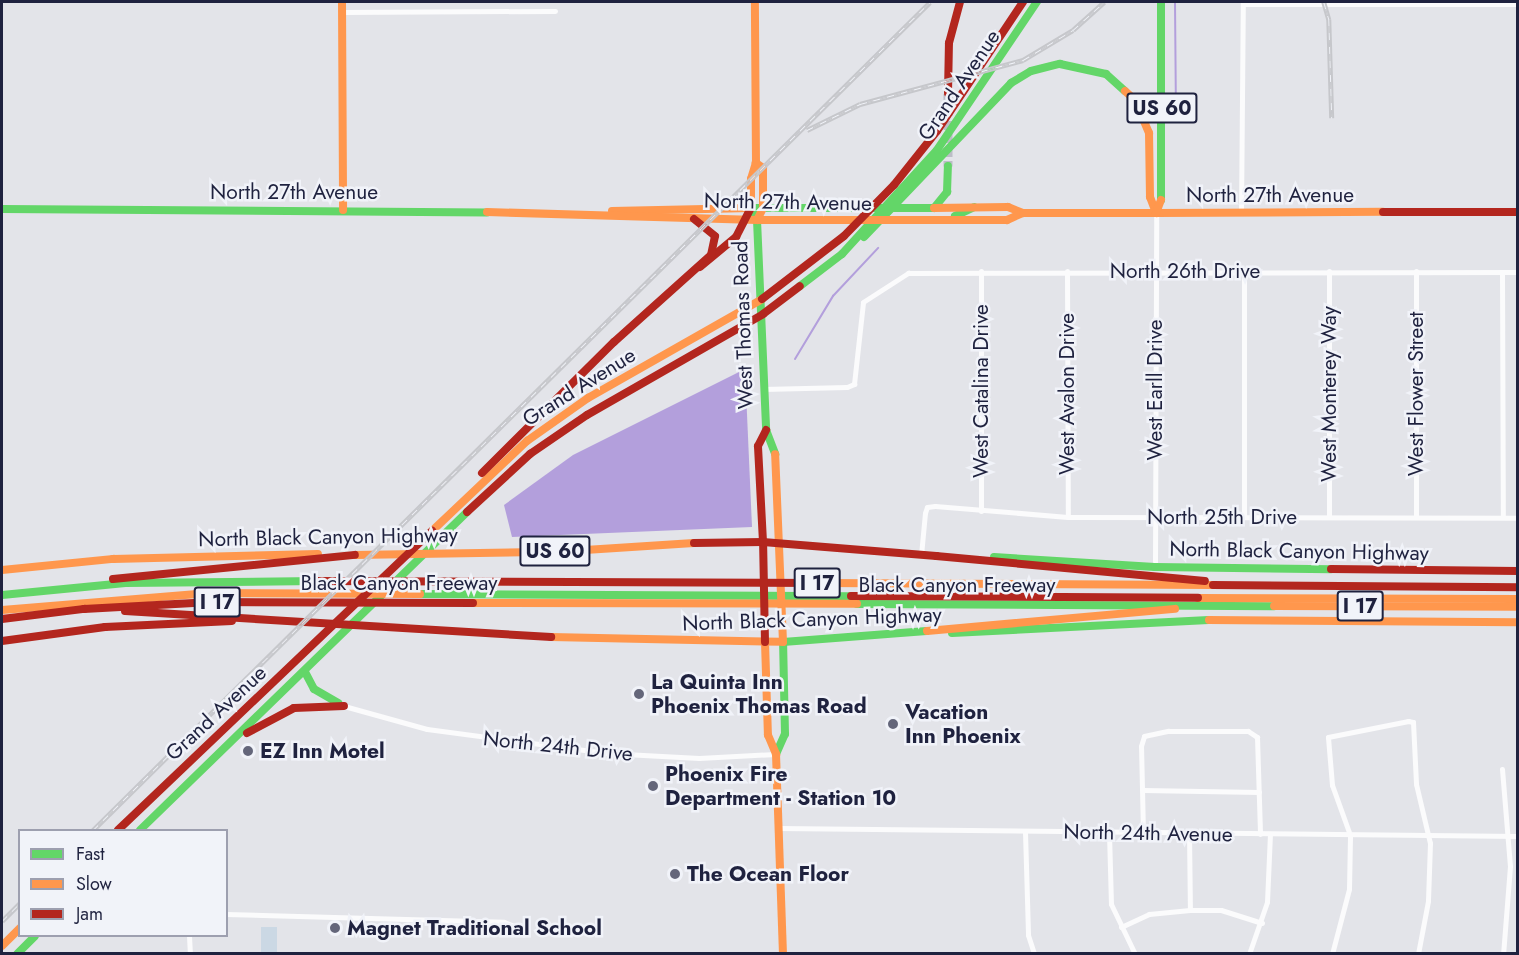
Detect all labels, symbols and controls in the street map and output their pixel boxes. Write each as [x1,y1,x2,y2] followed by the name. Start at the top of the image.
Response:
[913,25,1005,145] street label: Grand Avenue
[1126,91,1198,125] road number: US 60
[210,179,378,205] street label: North 27th Avenue
[1186,182,1354,208] street label: North 27th Avenue
[704,188,872,216] street label: North 27th Avenue
[727,240,759,410] street label: West Thomas Road
[1110,258,1260,284] street label: North 26th Drive
[968,304,994,478] street label: West Catalina Drive
[1316,306,1342,482] street label: West Monterey Way
[1403,312,1429,476] street label: West Flower Street
[1054,313,1080,475] street label: West Avalon Drive
[1142,319,1168,461] street label: West Earll Drive
[518,342,640,432] street label: Grand Avenue
[1147,504,1297,530] street label: North 25th Drive
[198,522,458,552] street label: North Black Canyon Highway
[519,534,591,568] road number: US 60
[1169,536,1429,566] street label: North Black Canyon Highway
[793,566,841,600] road number: I 17
[300,570,498,596] street label: Black Canyon Freeway
[858,572,1056,598] street label: Black Canyon Freeway
[193,585,241,619] road number: I 17
[1336,589,1384,623] road number: I 17
[682,602,942,636] street label: North Black Canyon Highway
[160,660,272,766] street label: Grand Avenue
[651,669,867,719] place label: La Quinta Inn Phoenix Thomas Road
[632,687,646,701] marker: La Quinta Inn Phoenix Thomas Road
[905,699,1021,749] place label: Vacation Inn Phoenix
[886,717,900,731] marker: Vacation Inn Phoenix
[482,726,634,766] street label: North 24th Drive
[260,738,385,764] place label: EZ Inn Motel
[241,744,255,758] marker: EZ Inn Motel
[665,761,896,811] place label: Phoenix Fire Department - Station 10
[646,779,660,793] marker: Phoenix Fire Department - Station 10
[1063,819,1233,847] street label: North 24th Avenue
[18,829,228,937] legend
[76,841,105,867] text: Fast
[687,861,849,887] place label: The Ocean Floor
[668,867,682,881] marker: The Ocean Floor
[76,871,112,897] text: Slow
[76,901,103,927] text: Jam
[347,915,602,941] place label: Magnet Traditional School
[328,921,342,935] marker: Magnet Traditional School

